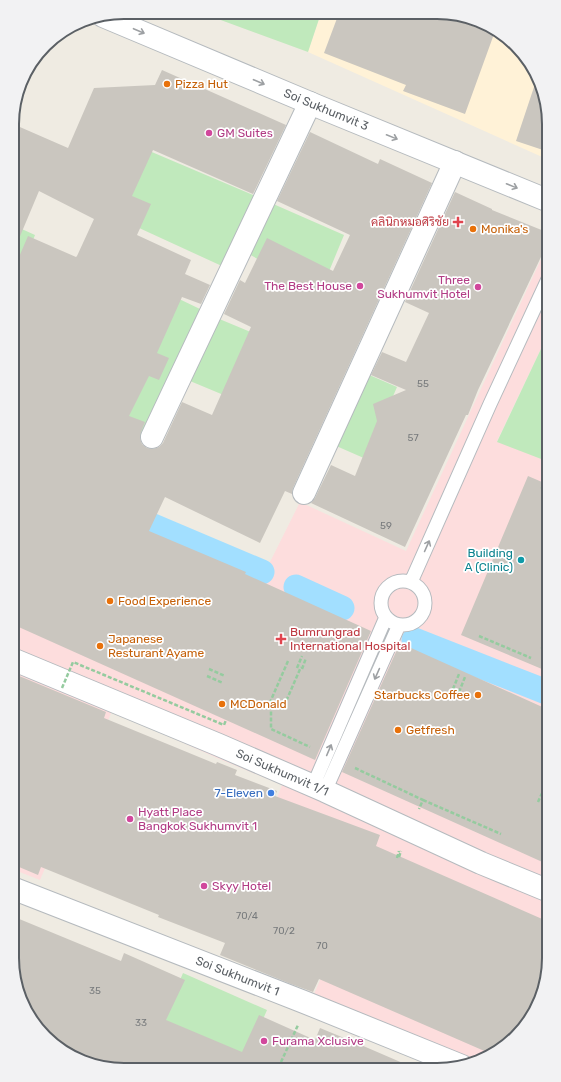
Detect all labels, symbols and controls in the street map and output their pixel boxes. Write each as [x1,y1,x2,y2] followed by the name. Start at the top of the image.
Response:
[133,28,145,35] one-way arrow
[175,77,228,91] place label: Pizza Hut
[253,78,265,86] one-way arrow
[162,79,172,89] marker: Pizza Hut
[282,86,371,133] street label: Soi Sukhumvit 3
[217,126,273,140] place label: GM Suites
[204,128,214,138] marker: GM Suites
[386,133,398,141] one-way arrow
[506,183,518,190] one-way arrow
[371,215,449,229] place label: คลินิกหมอศิริชัย
[452,216,464,228] marker: คลินิกหมอศิริชัย
[481,222,528,236] place label: Monika's
[468,224,478,234] marker: Monika's
[377,273,470,301] place label: Three Sukhumvit Hotel
[264,279,352,293] place label: The Best House
[355,281,365,291] marker: The Best House
[473,282,483,292] marker: Three Sukhumvit Hotel
[417,378,429,390] house number: 55
[407,432,419,444] house number: 57
[380,520,392,532] house number: 59
[424,541,431,553] one-way arrow
[464,546,513,574] place label: Building A (Clinic)
[516,555,526,565] marker: Building A (Clinic)
[118,594,211,608] place label: Food Experience
[105,596,115,606] marker: Food Experience
[290,625,410,653] place label: Bumrungrad International Hospital
[108,632,204,660] place label: Japanese Resturant Ayame
[275,633,287,645] marker: Bumrungrad International Hospital
[95,641,105,651] marker: Japanese Resturant Ayame
[373,667,381,679] one-way arrow
[374,688,470,702] place label: Starbucks Coffee
[473,690,483,700] marker: Starbucks Coffee
[230,697,287,711] place label: MCDonald
[217,699,227,709] marker: MCDonald
[406,723,455,737] place label: Getfresh
[393,725,403,735] marker: Getfresh
[326,744,333,756] one-way arrow
[234,746,331,799] street label: Soi Sukhumvit 1/1
[214,786,263,800] place label: 7-Eleven
[266,788,276,798] marker: 7-Eleven
[138,805,257,833] place label: Hyatt Place Bangkok Sukhumvit 1
[125,814,135,824] marker: Hyatt Place Bangkok Sukhumvit 1
[212,879,271,893] place label: Skyy Hotel
[199,881,209,891] marker: Skyy Hotel
[236,910,258,922] house number: 70/4
[273,925,295,937] house number: 70/2
[316,940,328,952] house number: 70
[194,953,281,999] street label: Soi Sukhumvit 1
[89,985,101,997] house number: 35
[135,1017,147,1029] house number: 33
[272,1034,364,1048] place label: Furama Xclusive
[259,1036,269,1046] marker: Furama Xclusive

